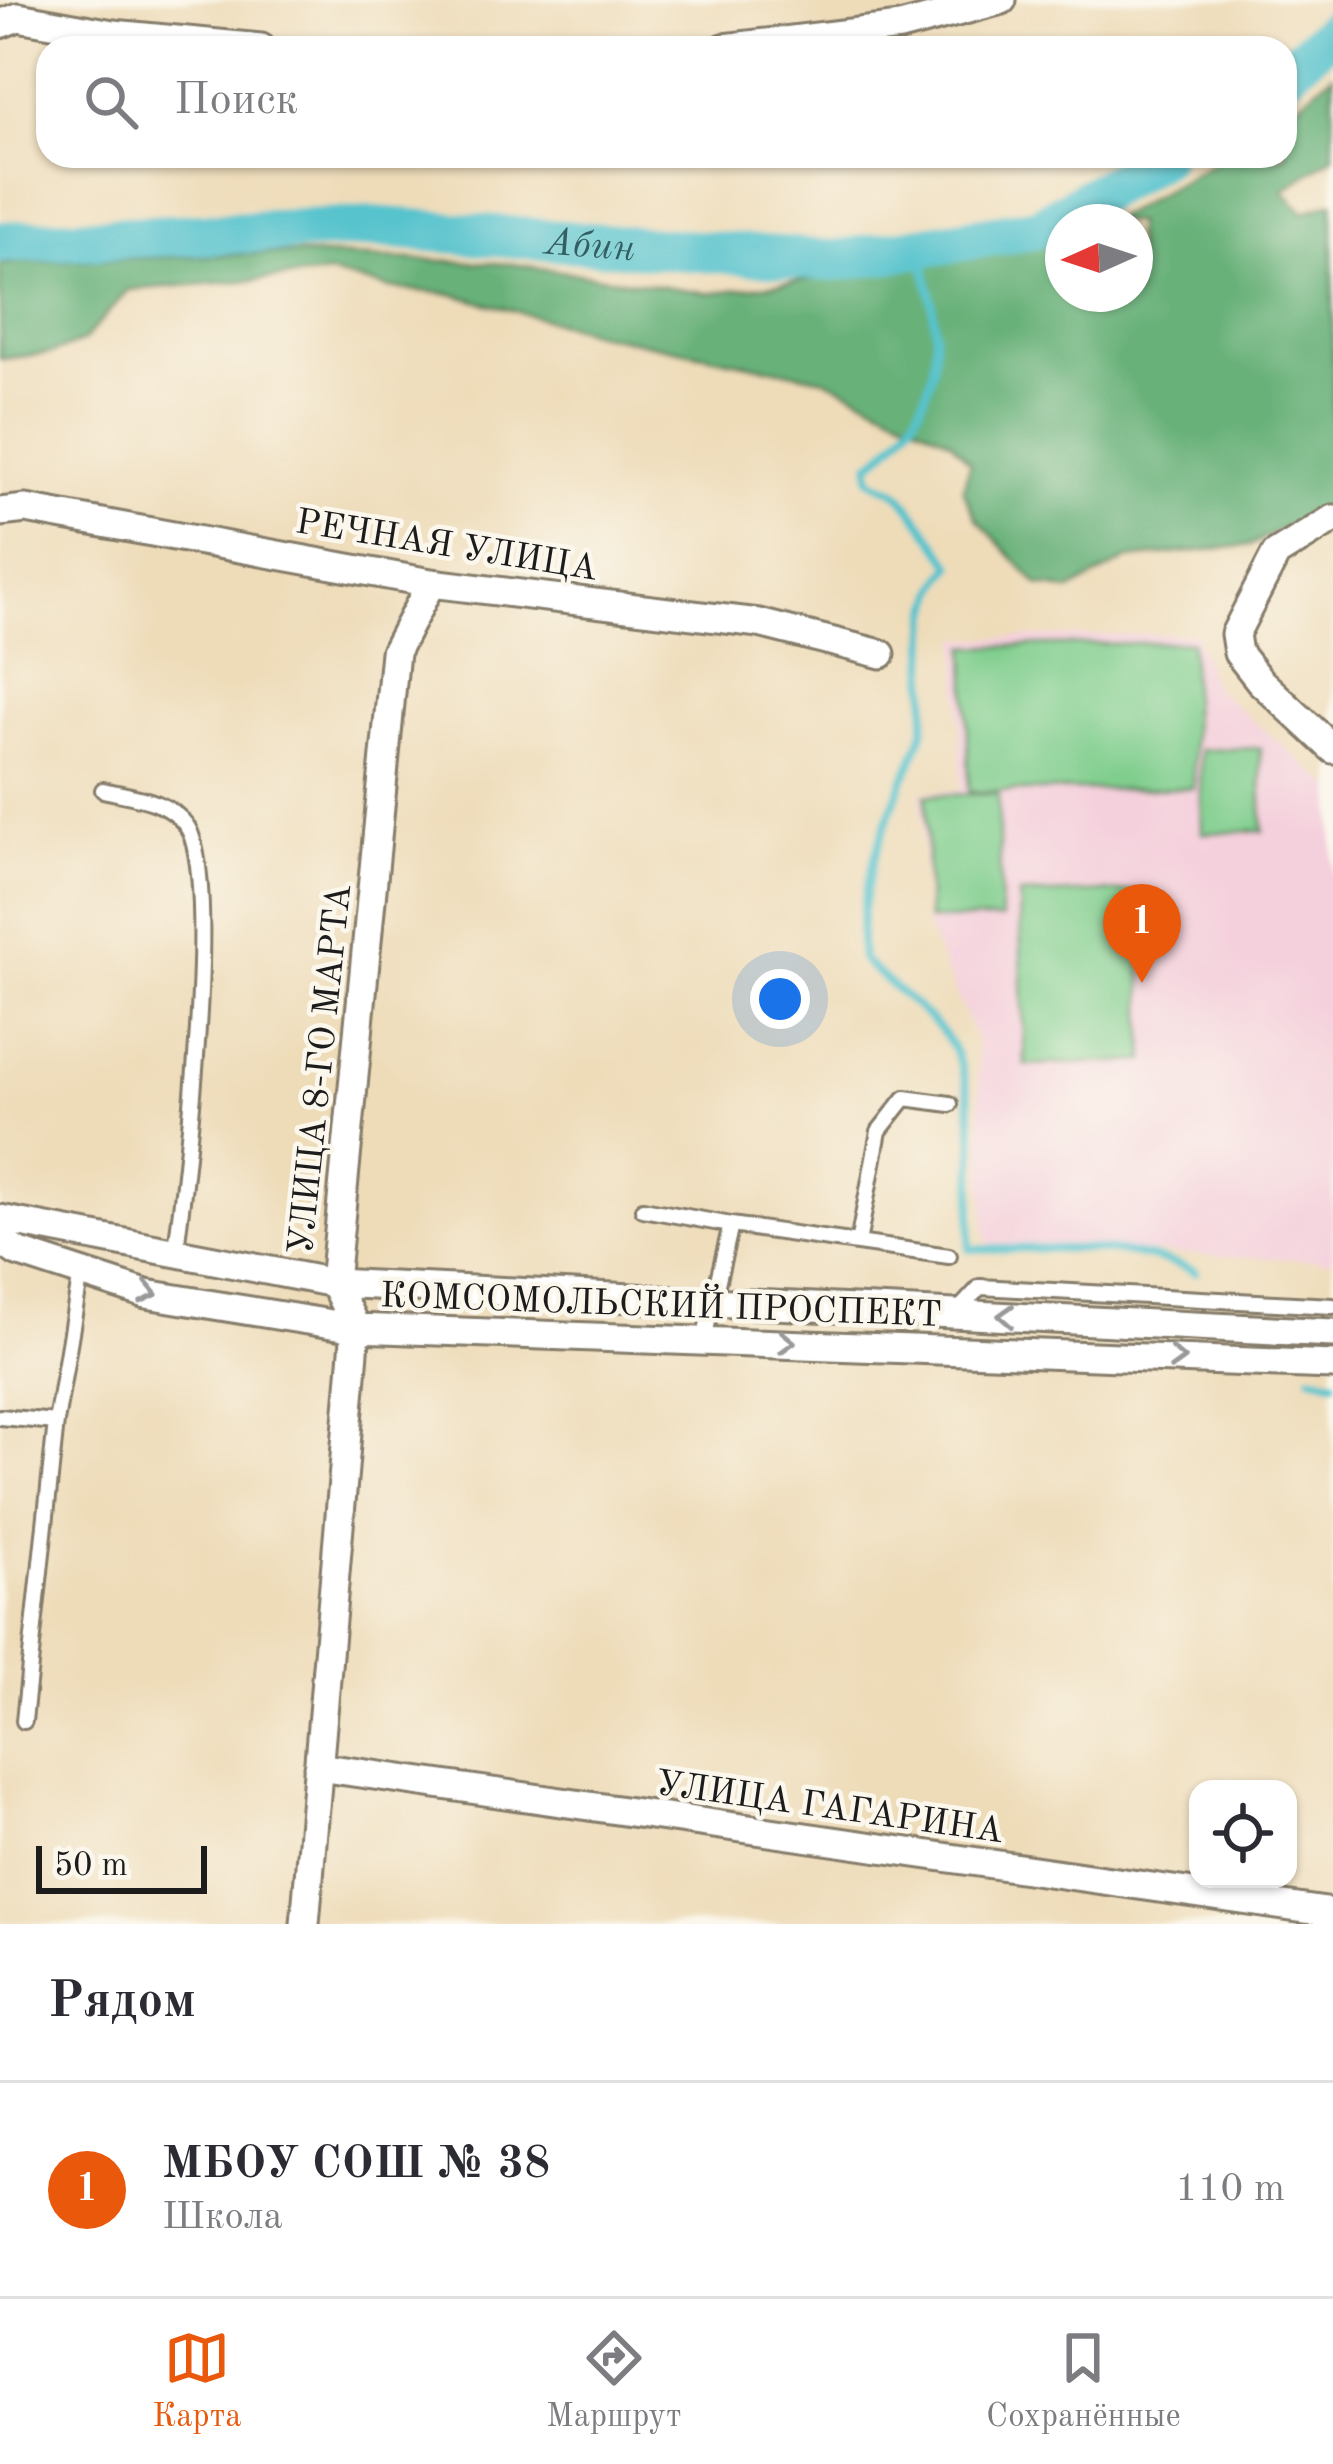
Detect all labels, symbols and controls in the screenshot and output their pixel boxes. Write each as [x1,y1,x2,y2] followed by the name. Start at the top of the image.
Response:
[36,36,1297,168] search box
[78,69,144,135] icon: search
[174,79,298,124] text: Поиск
[1045,204,1153,312] north arrow
[541,224,637,269] water label: Абин
[293,505,600,589] street label: РЕЧНАЯ УЛИЦА
[285,883,359,1256] street label: УЛИЦА 8-ГО МАРТА
[1103,884,1181,983] pin: 1
[750,969,810,1029] your location
[379,1271,943,1335] street label: КОМСОМОЛЬСКИЙ ПРОСПЕКТ
[138,1279,158,1304] one-way arrow
[996,1303,1015,1329] one-way arrow
[778,1329,797,1355] one-way arrow
[1168,1345,1187,1371] one-way arrow
[653,1767,1006,1851] street label: УЛИЦА ГАГАРИНА
[1189,1780,1297,1888] map controls
[1189,1780,1297,1888] button: locate
[36,1840,207,1893] scale bar
[54,1850,128,1883] text: 50 m
[48,1977,196,2028] text: Рядом
[162,2143,550,2188] text: МБОУ СОШ № 38
[76,2170,98,2209] text: 1
[1175,2170,1285,2209] text: 110 m
[162,2198,283,2237] text: Школа
[152,2325,242,2438] tab: Карта
[546,2325,682,2438] tab: Маршрут
[986,2325,1181,2438] tab: Сохранённые

